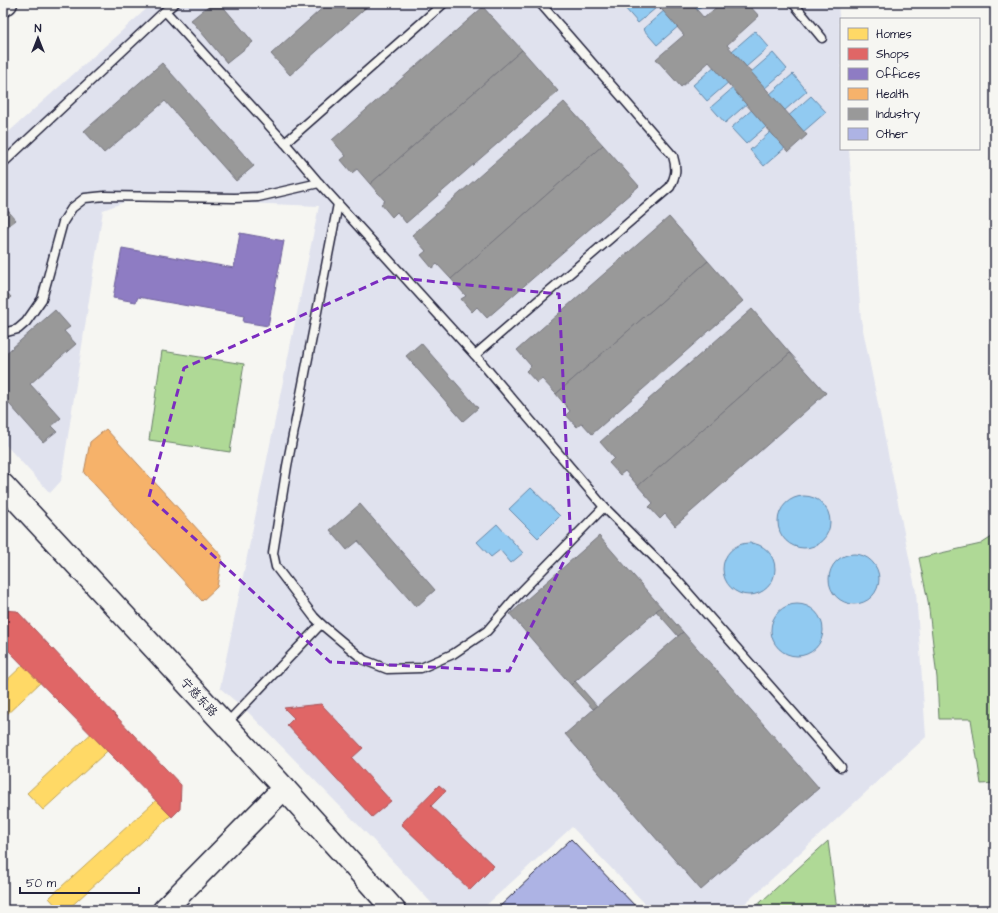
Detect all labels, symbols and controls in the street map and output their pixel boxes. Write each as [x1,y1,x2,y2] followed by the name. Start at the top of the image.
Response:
[18,18,58,58] north arrow
[840,18,980,150] legend
[35,21,42,36] text: N
[876,26,912,43] text: Homes
[876,46,909,63] text: Shops
[876,66,920,83] text: Offices
[876,86,909,103] text: Health
[876,106,921,124] text: Industry
[876,126,908,143] text: Other
[176,674,221,721] street label: 宁慈东路
[20,869,139,895] scale bar
[26,875,57,892] text: 50 m

